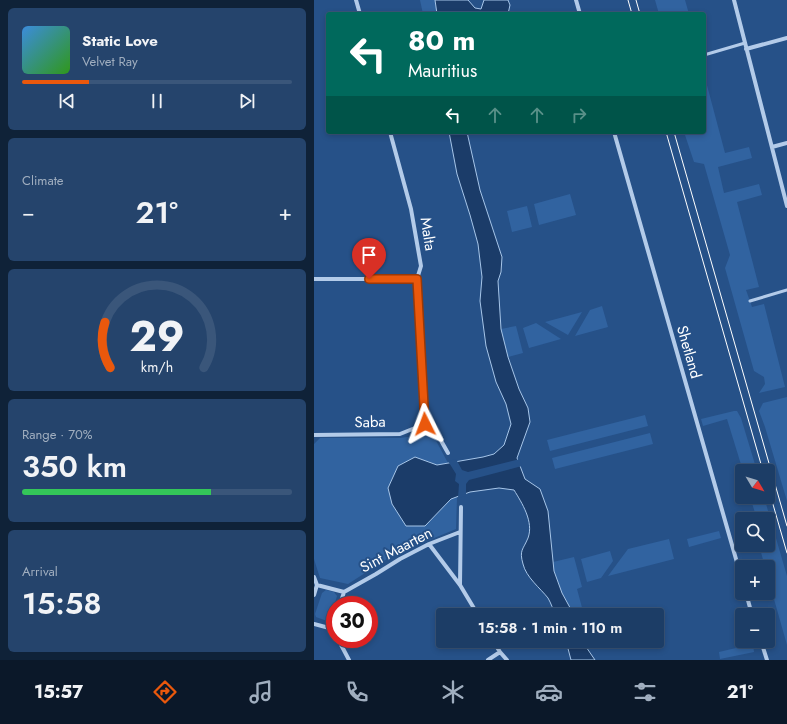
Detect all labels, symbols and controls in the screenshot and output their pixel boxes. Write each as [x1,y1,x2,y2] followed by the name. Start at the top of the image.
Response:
[408,20,475,61] text: 80 m
[342,28,394,80] icon: left
[82,30,158,52] text: Static Love
[82,52,138,71] text: Velvet Ray
[408,58,477,84] text: Mauritius
[56,90,78,112] icon: previous
[146,90,168,112] icon: pause
[236,90,258,112] icon: next
[442,104,464,126] icon: left
[484,104,506,126] icon: ahead
[526,104,548,126] icon: ahead
[568,104,590,126] icon: right
[22,171,63,190] text: Climate
[136,191,178,234] text: 21°
[22,196,35,228] text: −
[278,196,292,228] text: +
[415,216,441,252] street label: Malta
[352,238,386,279] pin
[358,244,380,266] icon: arrive
[129,306,185,367] text: 29
[671,323,707,381] street label: Shetland
[141,357,173,377] text: km/h
[404,403,446,445] position arrow
[354,411,386,433] street label: Saba
[22,425,93,444] text: Range · 70%
[22,445,127,488] text: 350 km
[735,464,775,504] north arrow
[735,464,775,648] map controls
[735,512,775,552] button: search
[356,522,436,578] street label: Sint Maarten
[735,560,775,600] button: +
[22,562,58,581] text: Arrival
[22,582,101,625] text: 15:58
[326,596,378,648] speed limit sign: 30
[735,608,775,648] button: −
[478,617,622,639] text: 15:58 · 1 min · 110 m
[151,678,179,706] icon: directions
[247,678,275,706] icon: music
[343,678,371,706] icon: phone
[439,678,467,706] icon: climate
[535,678,563,706] icon: car
[631,678,659,706] icon: filters
[34,679,83,705] text: 15:57
[727,679,753,705] text: 21°

